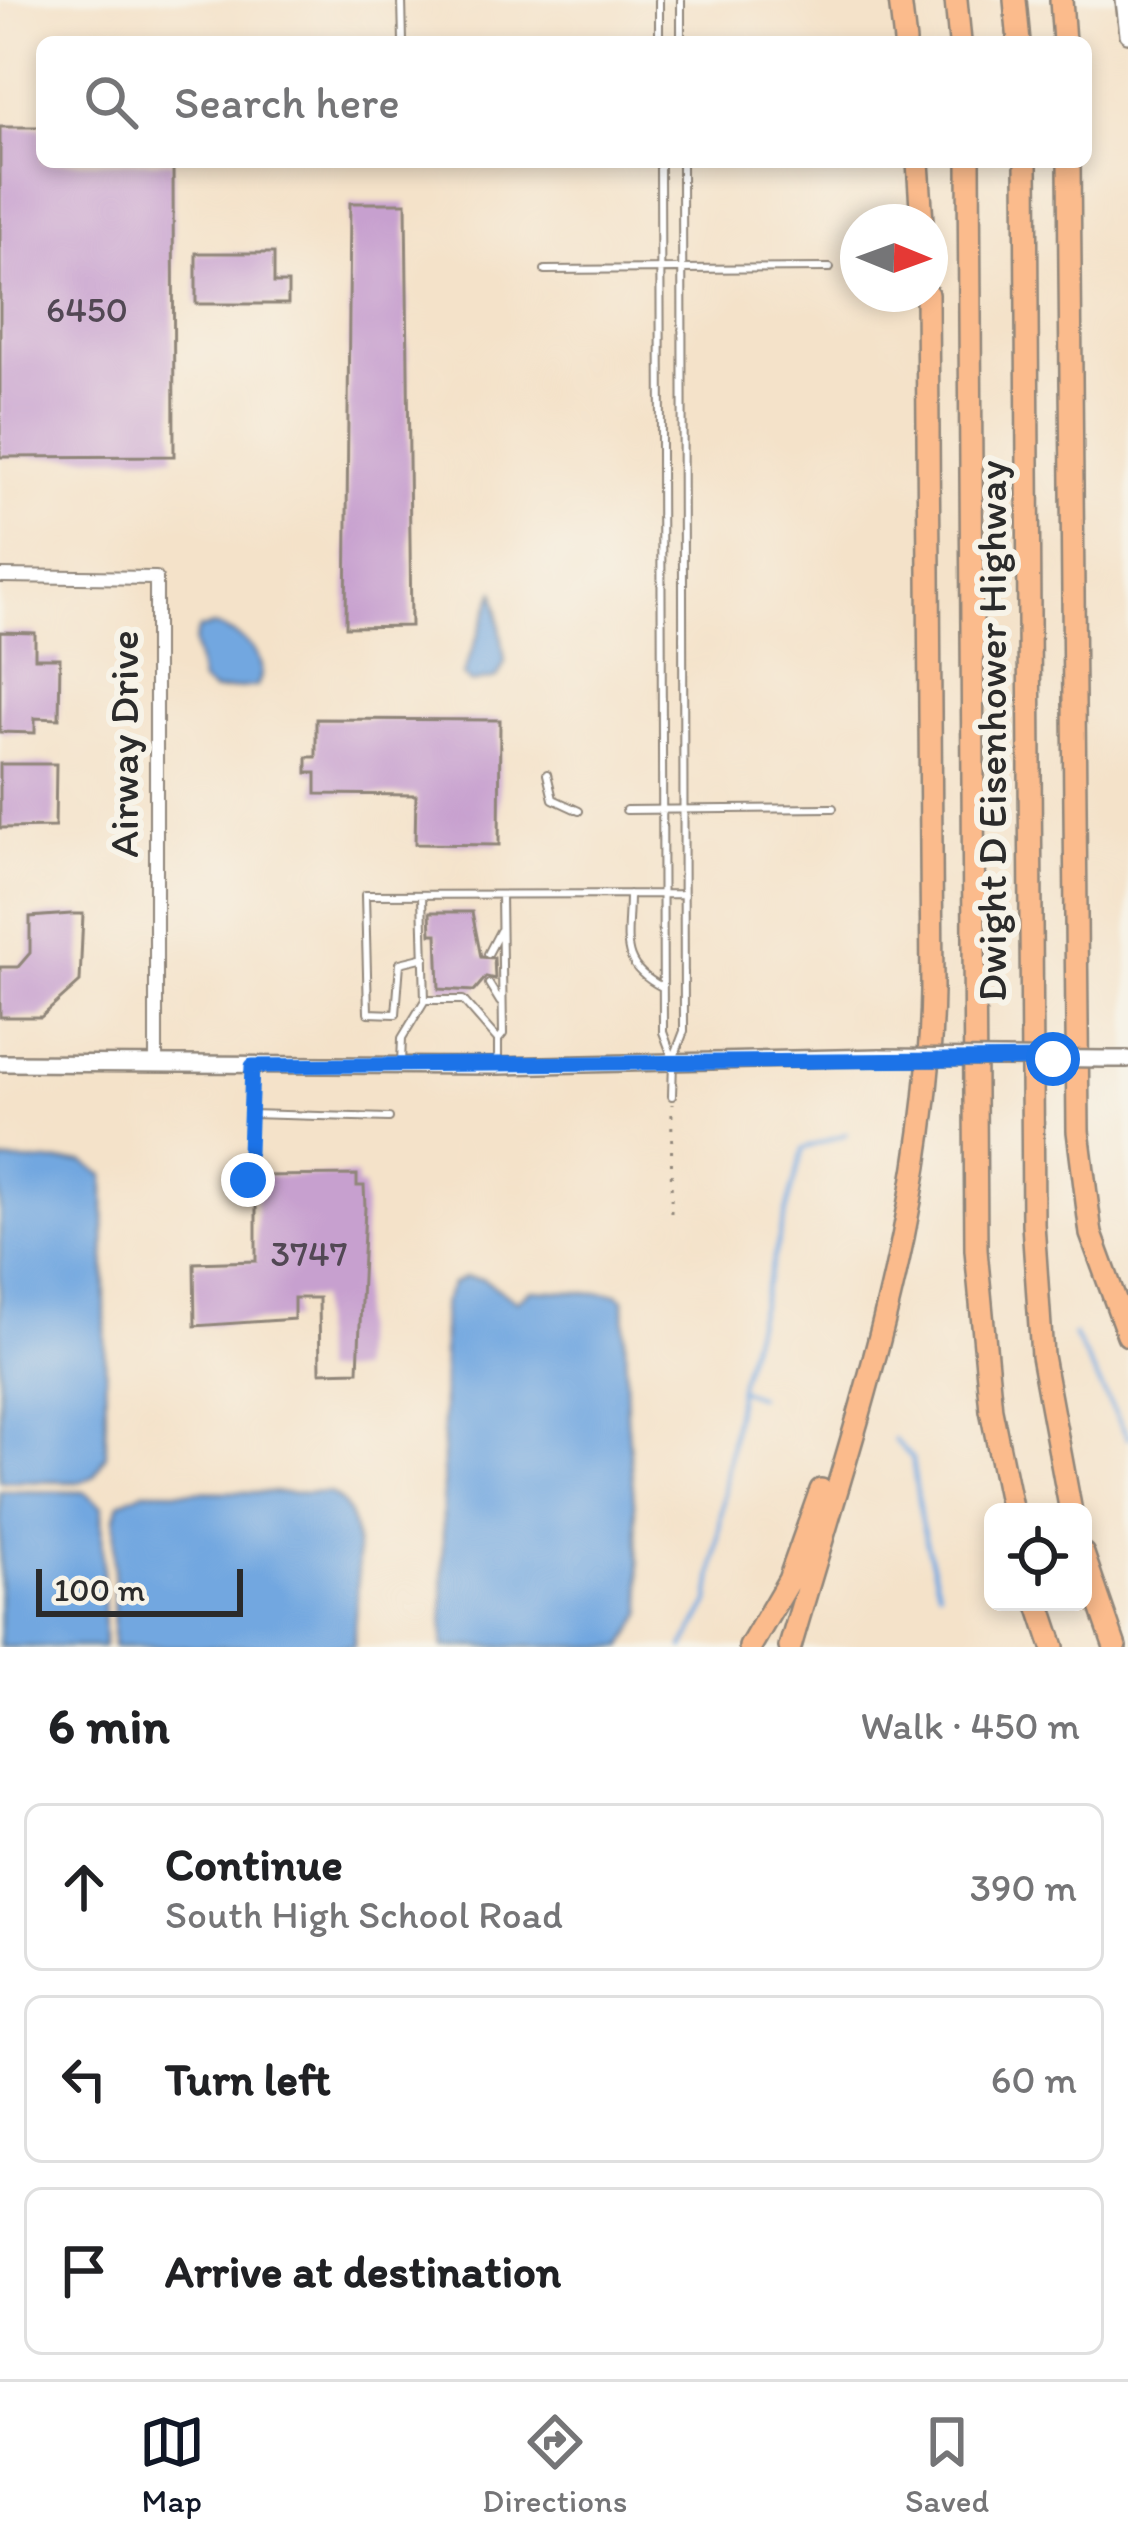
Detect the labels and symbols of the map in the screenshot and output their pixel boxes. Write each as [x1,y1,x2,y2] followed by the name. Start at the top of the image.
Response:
[840,204,948,312] north arrow
[46,288,128,331] house number: 6450
[966,460,1017,1002] street label: Dwight D Eisenhower Highway
[98,630,149,858] street label: Airway Drive
[1026,1032,1080,1086] route start
[221,1153,275,1207] route end
[271,1232,348,1275] house number: 3747
[36,1563,243,1616] scale bar

